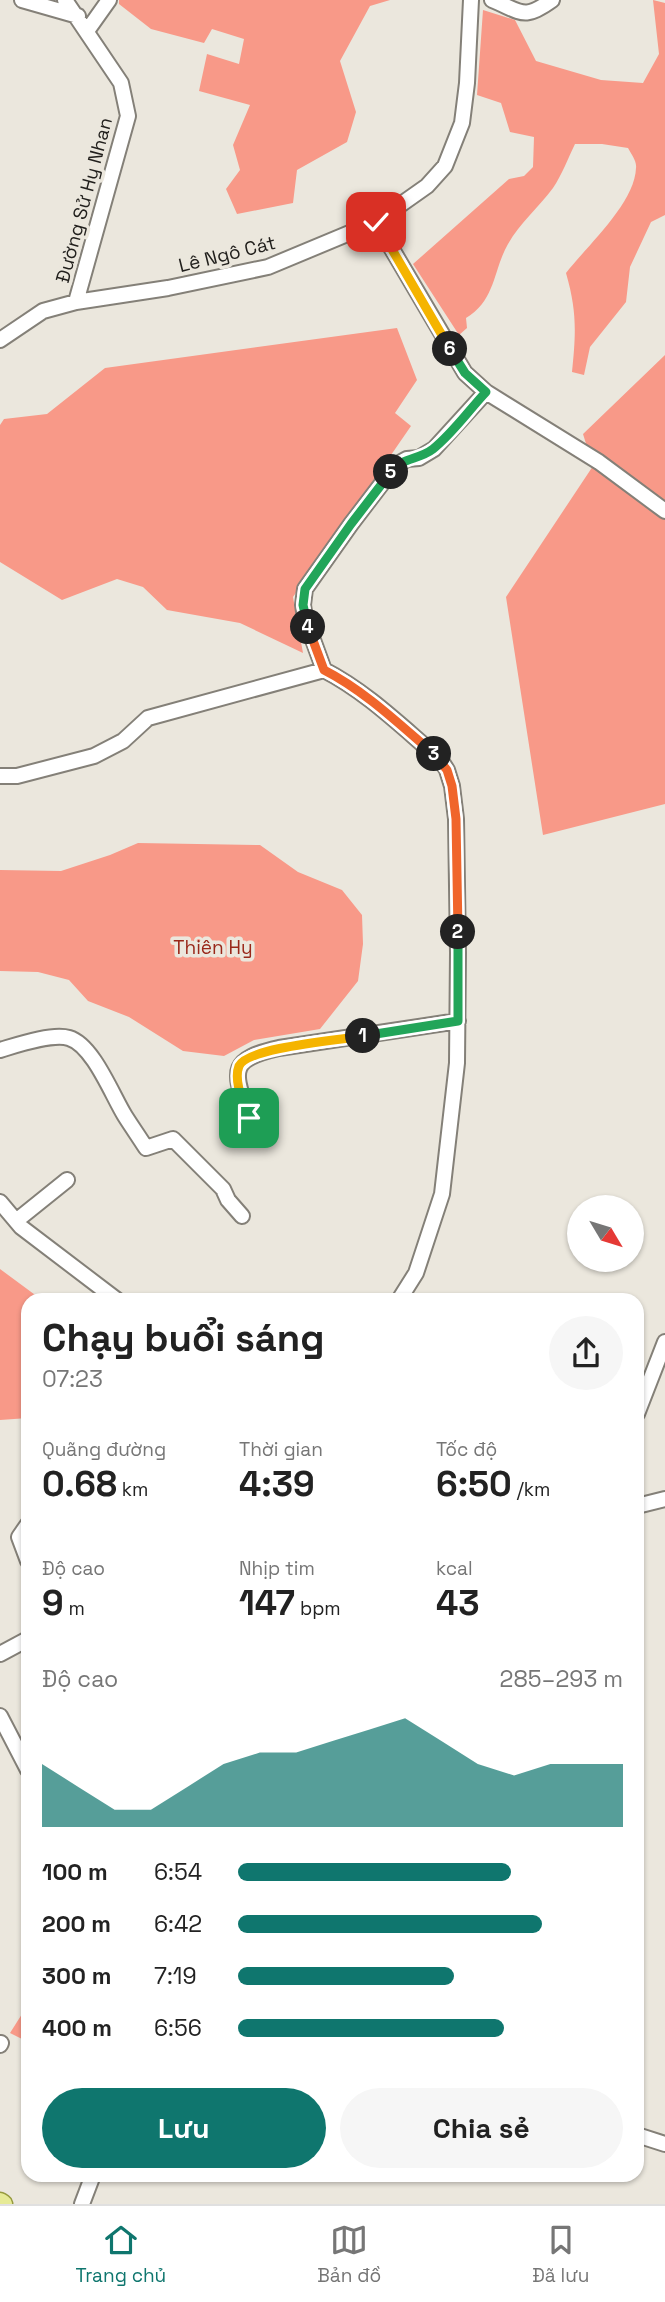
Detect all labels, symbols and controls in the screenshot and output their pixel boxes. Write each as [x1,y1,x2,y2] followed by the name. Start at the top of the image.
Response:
[50,115,118,285] street label: Đường Sử Hy Nhan
[346,192,406,252] pin
[357,203,395,241] icon: check
[176,230,278,278] street label: Lê Ngô Cát
[433,332,468,366] pin: 6
[444,336,455,361] text: 6
[374,454,408,490] pin: 5
[385,459,396,484] text: 5
[290,610,326,644] pin: 4
[301,614,314,639] text: 4
[416,736,452,772] pin: 3
[428,741,439,766] text: 3
[440,914,476,950] pin: 2
[452,919,463,944] text: 2
[173,935,253,960] park label: Thiên Hy
[346,1018,380,1054] pin: 1
[358,1023,367,1048] text: 1
[219,1088,279,1148] pin
[230,1099,268,1137] icon: arrive
[567,1195,644,1272] north arrow
[567,1195,644,1272] map controls
[42,1314,324,1362] text: Chạy buổi sáng
[549,1316,623,1390] button: share
[42,1364,103,1394] text: 07:23
[42,1437,166,1462] text: Quãng đường
[239,1437,323,1462] text: Thời gian
[436,1437,497,1462] text: Tốc độ
[42,1462,117,1506] text: 0.68
[239,1462,315,1506] text: 4:39
[436,1462,512,1506] text: 6:50
[117,1477,148,1502] text: km
[512,1477,550,1502] text: /km
[42,1556,105,1581] text: Độ cao
[239,1556,315,1581] text: Nhịp tim
[436,1556,473,1581] text: kcal
[42,1581,64,1625] text: 9
[239,1581,295,1625] text: 147
[436,1581,480,1625] text: 43
[64,1596,85,1621] text: m
[295,1596,341,1621] text: bpm
[42,1664,118,1694] text: Độ cao
[500,1664,623,1694] text: 285–293 m
[42,1857,108,1887] text: 100 m
[154,1857,202,1887] text: 6:54
[42,1909,111,1939] text: 200 m
[154,1909,202,1939] text: 6:42
[42,1961,111,1991] text: 300 m
[154,1961,196,1991] text: 7:19
[42,2013,112,2043] text: 400 m
[154,2013,202,2043] text: 6:56
[42,2088,326,2168] button: Lưu
[340,2088,623,2168] button: Chia sẻ
[76,2221,166,2288] tab: Trang chủ
[317,2221,381,2288] tab: Bản đồ
[532,2221,590,2288] tab: Đã lưu

